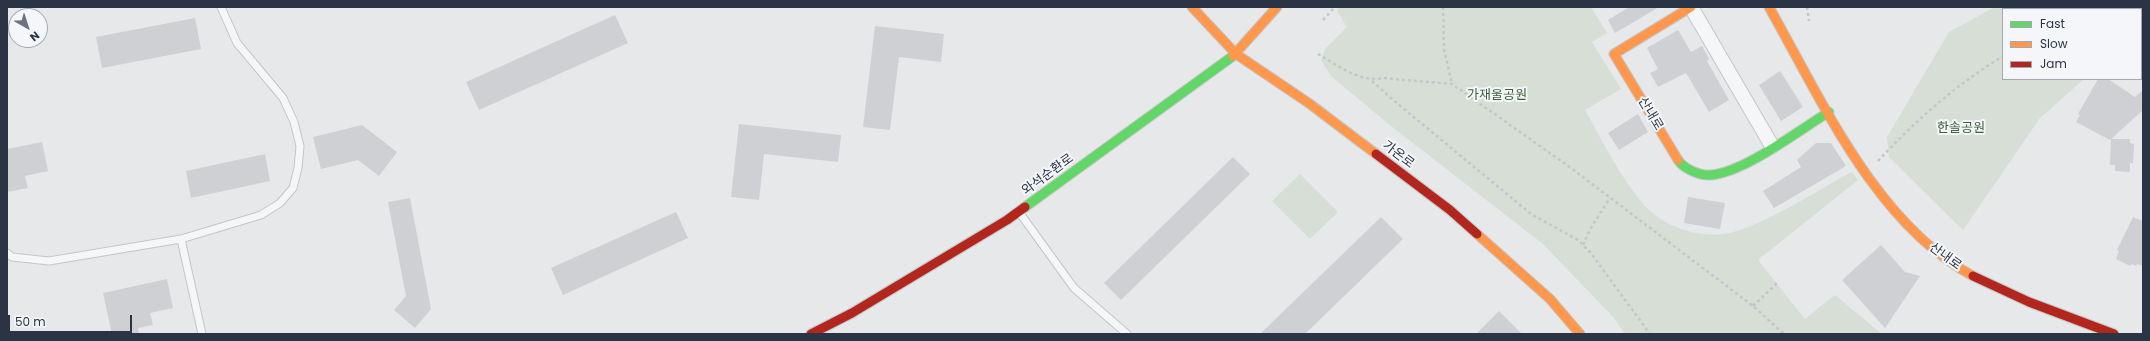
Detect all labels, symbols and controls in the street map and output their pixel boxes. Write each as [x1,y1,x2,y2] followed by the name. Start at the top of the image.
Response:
[8,8,48,48] north arrow
[2002,8,2142,80] legend
[2040,15,2065,32] text: Fast
[27,28,43,45] text: N
[2040,35,2068,52] text: Slow
[2040,55,2067,72] text: Jam
[1467,88,1527,104] park label: 가재울공원
[1634,95,1666,133] street label: 산내로
[1937,121,1985,137] park label: 한솔공원
[1379,138,1417,172] street label: 가온로
[1019,151,1077,199] street label: 와석순환로
[1926,240,1964,274] street label: 산내로
[10,307,134,333] scale bar
[15,313,46,330] text: 50 m

